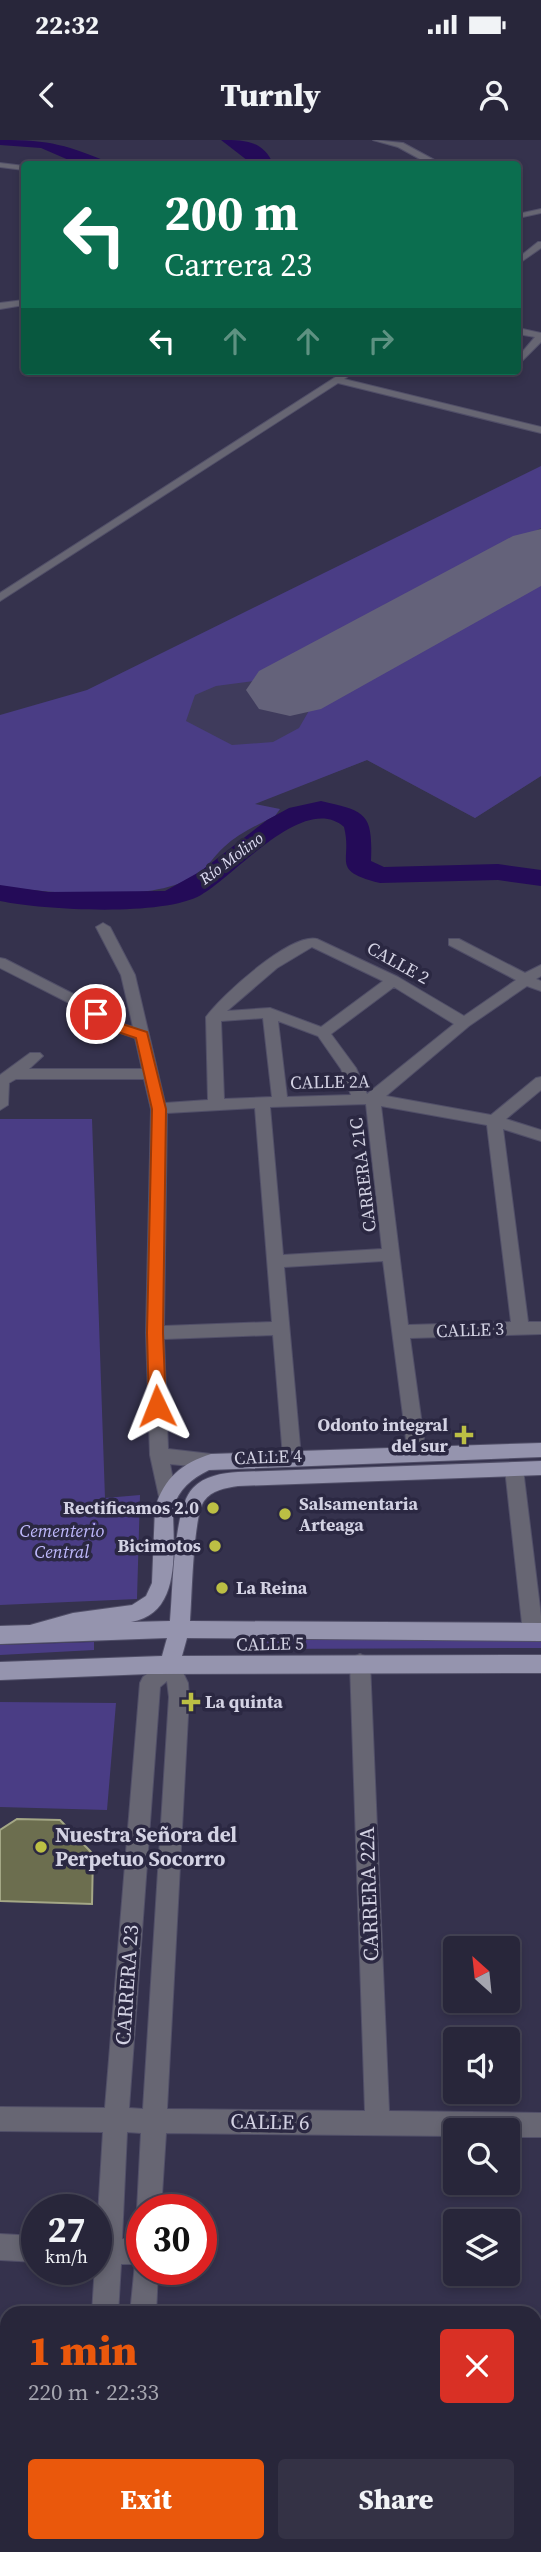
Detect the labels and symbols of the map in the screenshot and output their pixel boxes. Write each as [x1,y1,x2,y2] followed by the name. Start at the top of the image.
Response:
[194,827,268,890] water label: Río Molino
[362,935,434,990] street label: CALLE 2
[66,984,126,1044] pin
[290,1068,370,1095] street label: CALLE 2A
[343,1117,382,1234] street label: CARRERA 21C
[436,1316,504,1343] street label: CALLE 3
[120,1369,194,1443] position arrow
[318,1412,449,1458] place label: Odonto integral del sur
[454,1425,474,1445] marker: Odonto integral del sur
[234,1443,302,1470] street label: CALLE 4
[299,1491,418,1537] place label: Salsamentaria Arteaga
[63,1495,199,1520] place label: Rectificamos 2.0
[205,1500,221,1516] marker: Rectificamos 2.0
[277,1506,293,1522] marker: Salsamentaria Arteaga
[20,1518,105,1564] park label: Cementerio Central
[117,1533,201,1558] place label: Bicimotos
[207,1538,223,1554] marker: Bicimotos
[236,1575,308,1600] place label: La Reina
[214,1580,230,1596] marker: La Reina
[236,1630,304,1657] street label: CALLE 5
[205,1689,283,1714] place label: La quinta
[183,1694,199,1710] marker: La quinta
[55,1820,237,1873] place label: Nuestra Señora del Perpetuo Socorro
[352,1826,385,1962] street label: CARRERA 22A
[33,1839,49,1855] marker: Nuestra Señora del Perpetuo Socorro
[108,1924,145,2046] street label: CARRERA 23
[443,1936,520,2012] north arrow
[230,2106,310,2137] street label: CALLE 6
[126,2194,217,2285] speed limit sign: 30

